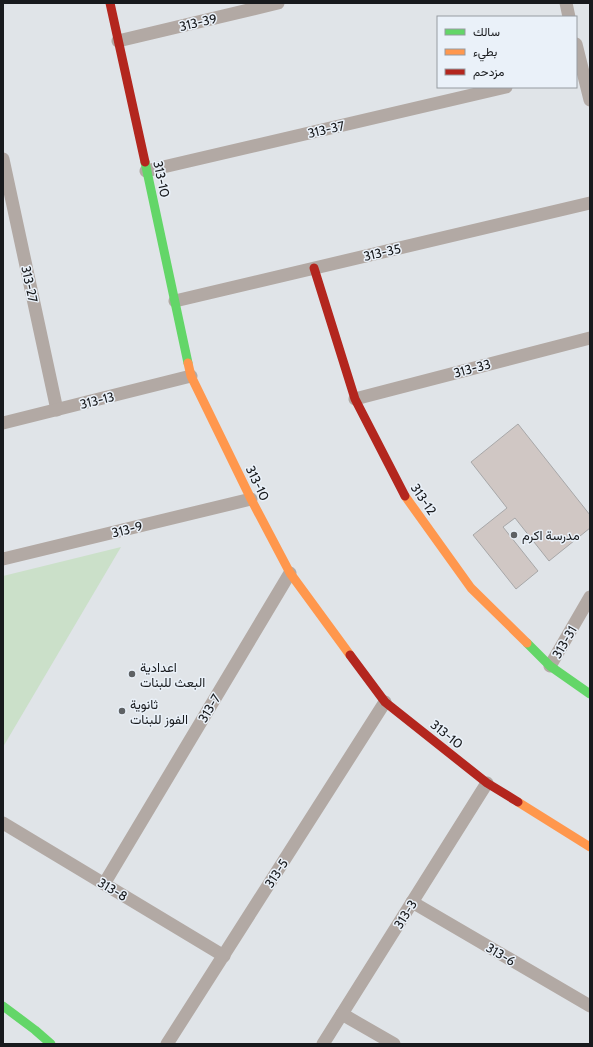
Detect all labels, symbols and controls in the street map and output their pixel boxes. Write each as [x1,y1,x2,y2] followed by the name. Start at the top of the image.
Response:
[178,10,218,34] street label: 313-39
[437,16,577,88] legend
[473,24,500,39] text: سالك
[473,44,497,62] text: بطيء
[473,64,504,80] text: مزدحم
[306,117,346,141] street label: 313-37
[150,159,174,199] street label: 313-10
[362,240,402,264] street label: 313-35
[18,264,42,304] street label: 313-27
[452,355,492,381] street label: 313-33
[78,388,116,412] street label: 313-13
[243,463,273,503] street label: 313-10
[408,480,440,518] street label: 313-12
[110,517,144,541] street label: 313-9
[522,527,580,544] place label: مدرسة اكرم
[509,530,519,540] marker: مدرسة اكرم
[548,623,580,661] street label: 313-31
[140,659,205,690] place label: اعدادية البعث للبنات
[127,669,137,679] marker: اعدادية البعث للبنات
[194,691,224,725] street label: 313-7
[130,696,188,728] place label: ثانوية الفوز للبنات
[117,706,127,716] marker: ثانوية الفوز للبنات
[428,716,466,752] street label: 313-10
[261,856,291,890] street label: 313-5
[95,874,131,904] street label: 313-8
[390,897,420,931] street label: 313-3
[484,939,518,969] street label: 313-6

